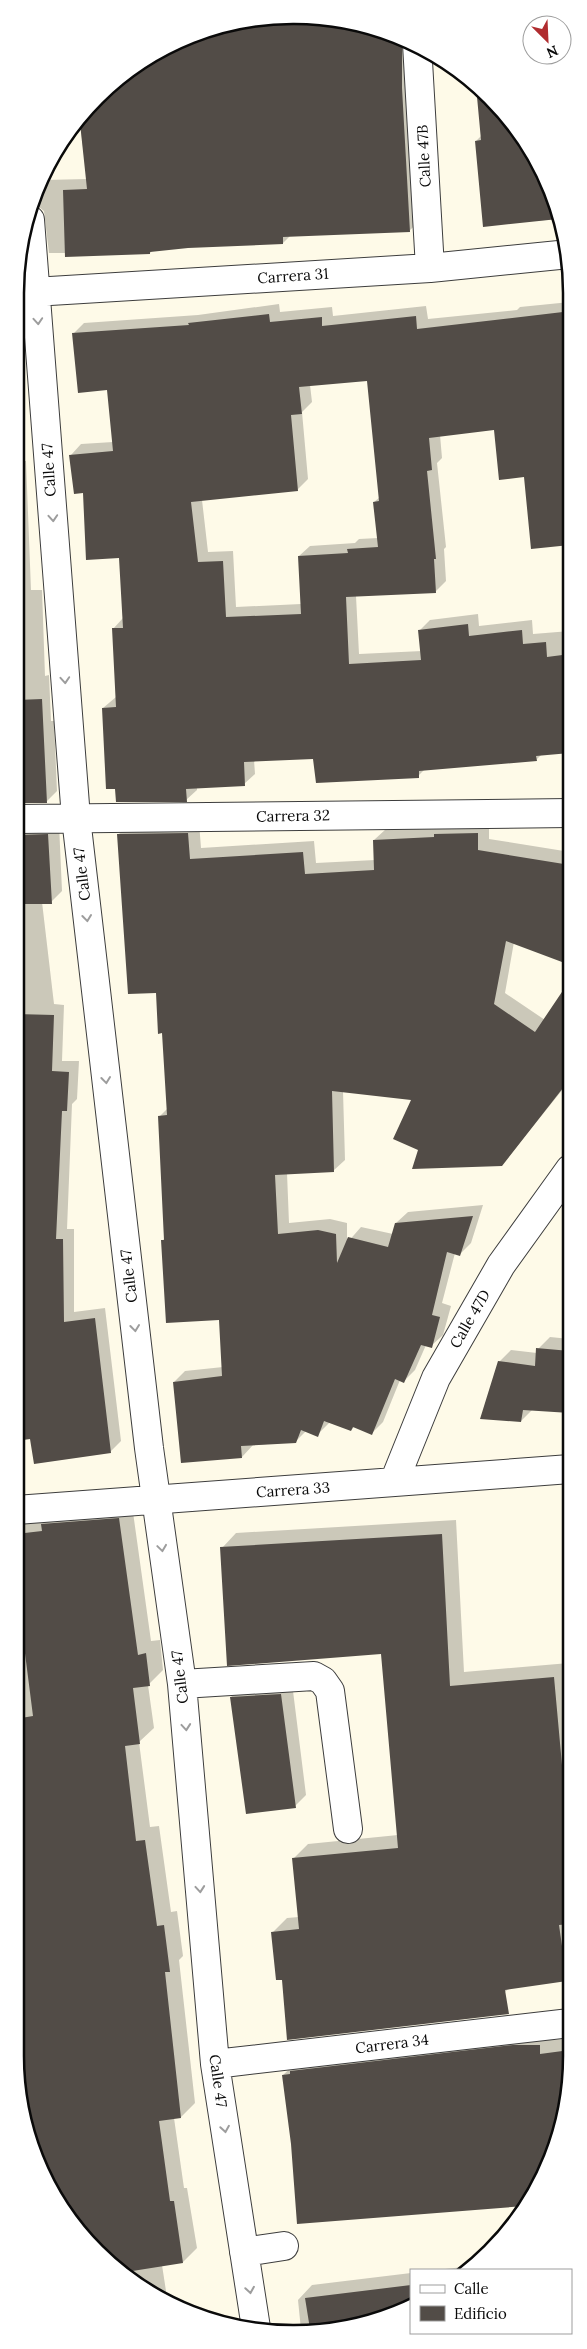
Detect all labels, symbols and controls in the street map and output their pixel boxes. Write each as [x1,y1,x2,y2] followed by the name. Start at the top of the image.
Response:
[522,15,572,65] north arrow
[544,41,561,62] text: N
[412,124,435,188] street label: Calle 47B
[257,264,329,287] street label: Carrera 31
[32,317,43,325] one-way arrow
[37,443,60,497] street label: Calle 47
[47,514,58,522] one-way arrow
[60,676,71,684] one-way arrow
[256,805,330,826] street label: Carrera 32
[69,846,94,902] street label: Calle 47
[81,915,92,923] one-way arrow
[100,1076,111,1084] one-way arrow
[116,1248,141,1304] street label: Calle 47
[445,1286,494,1352] street label: Calle 47D
[129,1324,140,1332] one-way arrow
[255,1477,331,1502] street label: Carrera 33
[157,1544,167,1553] one-way arrow
[167,1649,192,1705] street label: Calle 47
[180,1723,191,1731] one-way arrow
[194,1885,205,1893] one-way arrow
[354,2030,430,2057] street label: Carrera 34
[205,2053,232,2109] street label: Calle 47
[219,2126,230,2134] one-way arrow
[410,2269,572,2334] legend
[454,2279,489,2298] text: Calle
[244,2286,255,2294] one-way arrow
[454,2304,507,2323] text: Edificio

